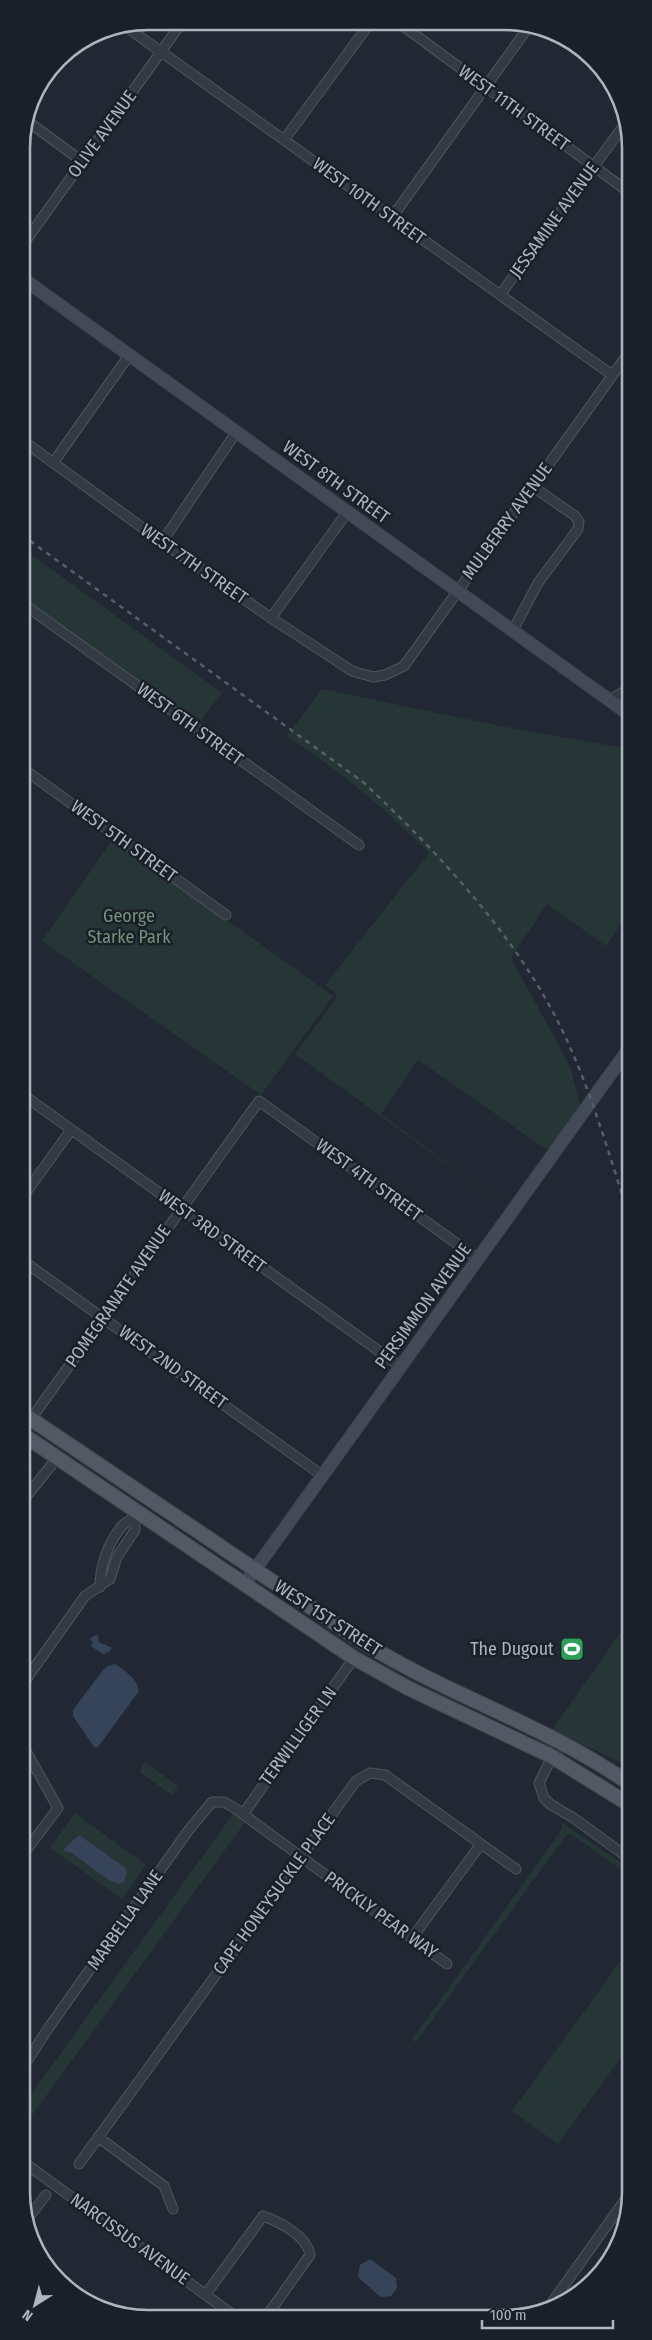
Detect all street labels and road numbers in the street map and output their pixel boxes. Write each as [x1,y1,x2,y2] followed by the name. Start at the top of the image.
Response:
[454,60,574,156] street label: WEST 11TH STREET
[63,86,141,182] street label: OLIVE AVENUE
[308,153,430,250] street label: WEST 10TH STREET
[505,158,603,282] street label: JESSAMINE AVENUE
[278,436,394,529] street label: WEST 8TH STREET
[457,458,557,584] street label: MULBERRY AVENUE
[136,519,252,609] street label: WEST 7TH STREET
[132,678,248,770] street label: WEST 6TH STREET
[67,795,182,887] street label: WEST 5TH STREET
[312,1134,427,1226] street label: WEST 4TH STREET
[154,1185,271,1278] street label: WEST 3RD STREET
[61,1221,175,1371] street label: POMEGRANATE AVENUE
[370,1239,476,1373] street label: PERSIMMON AVENUE
[115,1320,232,1414] street label: WEST 2ND STREET
[270,1575,386,1661] street label: WEST 1ST STREET
[255,1682,341,1790] street label: TERWILLIGER LN
[208,1809,340,1979] street label: CAPE HONEYSUCKLE PLACE
[82,1866,168,1974] street label: MARBELLA LANE
[320,1867,442,1963] street label: PRICKLY PEAR WAY
[66,2188,194,2290] street label: NARCISSUS AVENUE

